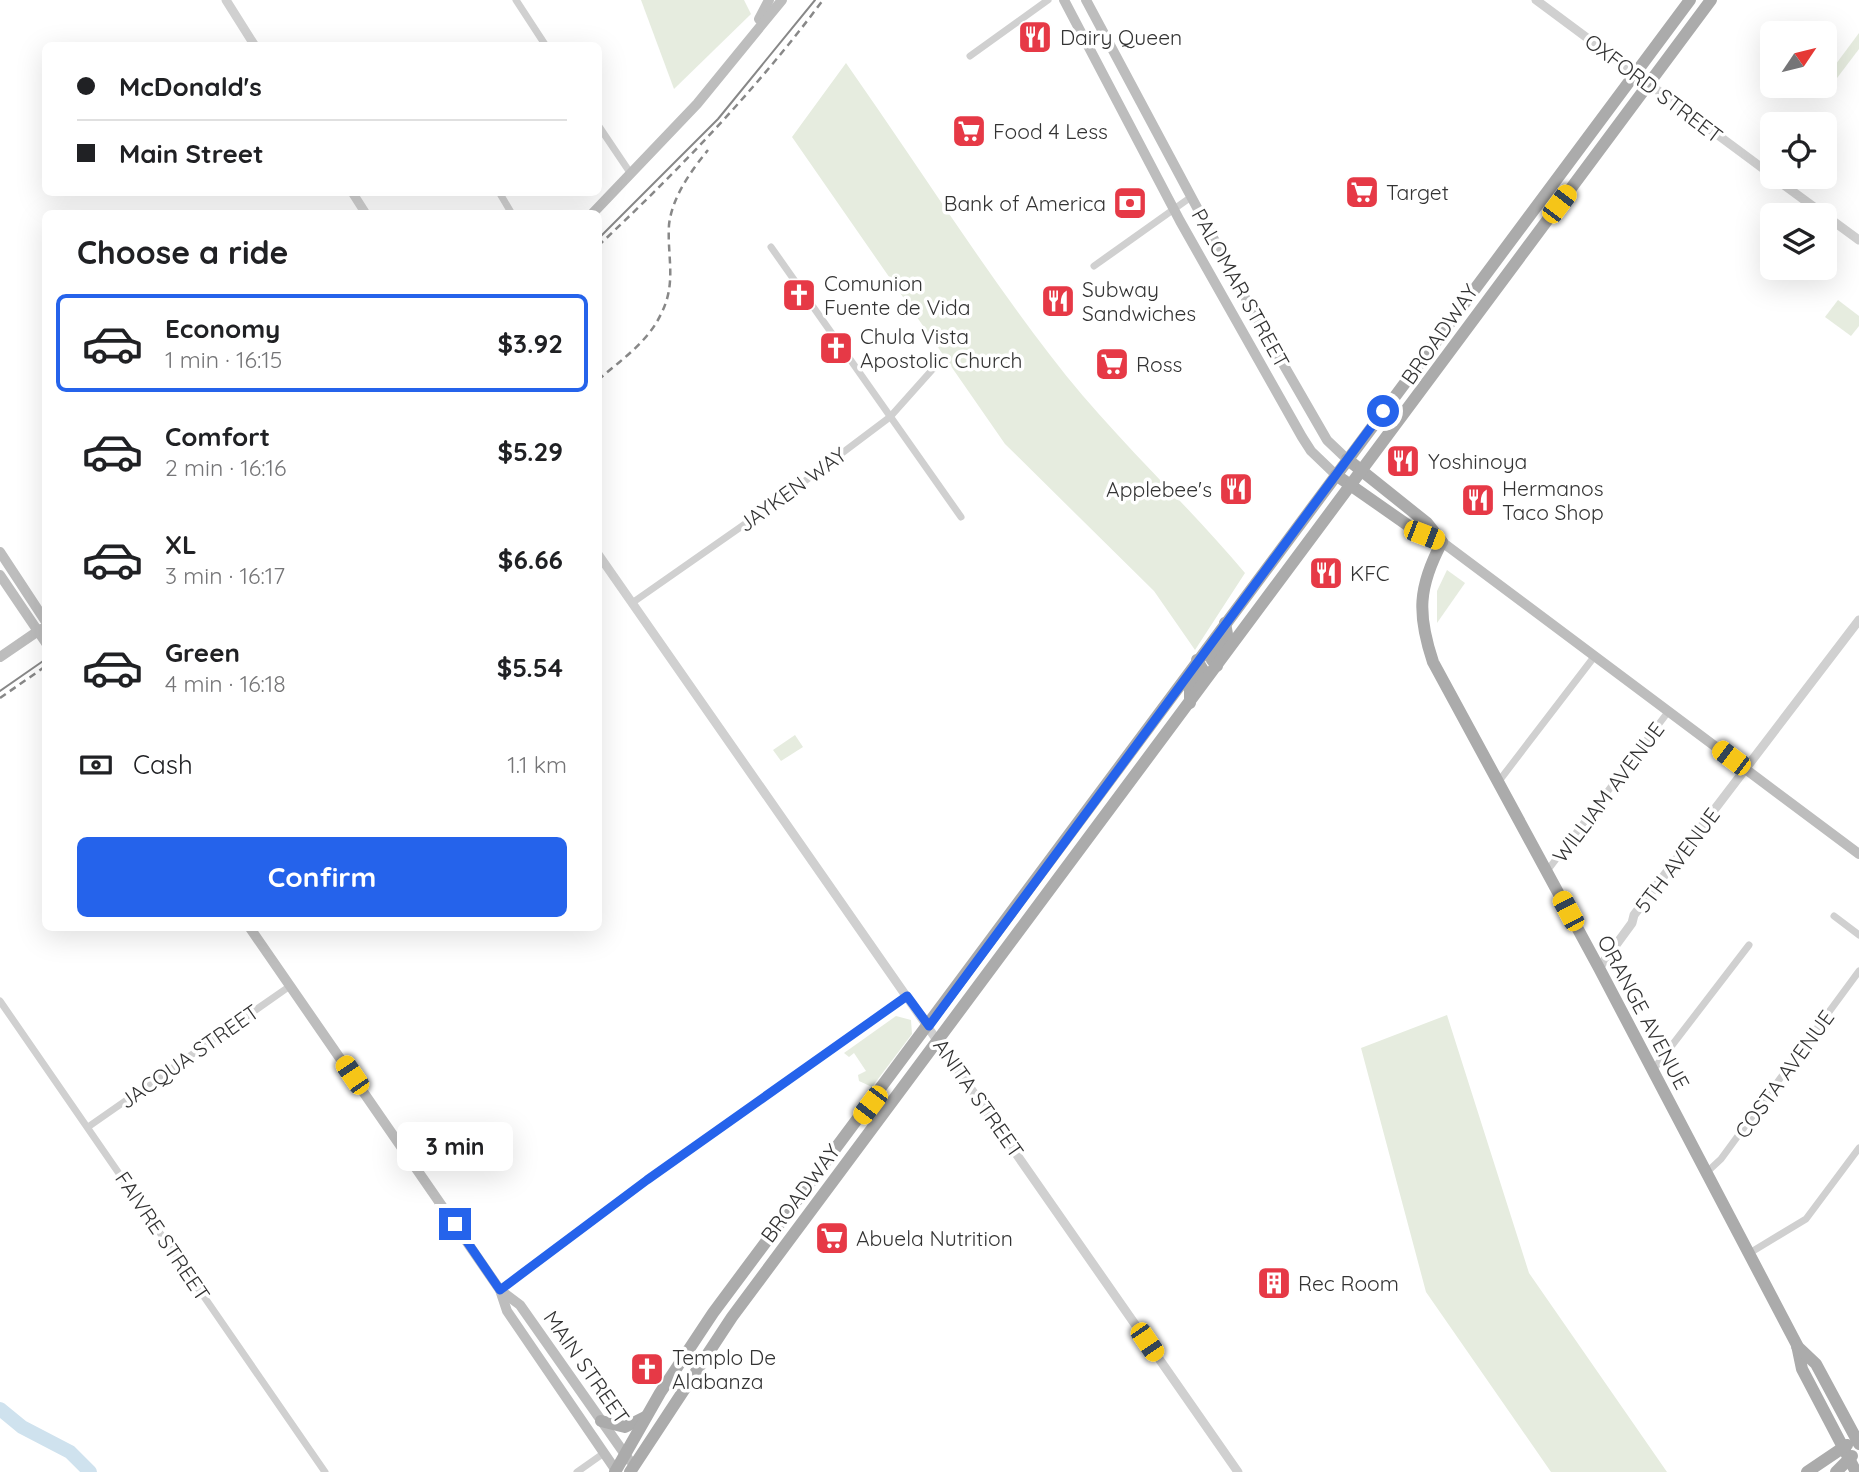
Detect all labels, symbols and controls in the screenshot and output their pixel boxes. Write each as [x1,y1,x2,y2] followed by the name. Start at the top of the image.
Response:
[1016,18,1054,56] restaurant icon: Dairy Queen
[1760,21,1838,98] north arrow
[1760,21,1837,280] map controls
[1060,24,1182,50] place label: Dairy Queen
[1580,28,1728,148] street label: OXFORD STREET
[119,70,262,103] text: McDonald's
[950,112,988,150] supermarket icon: Food 4 Less
[1760,112,1837,189] button: locate
[993,118,1108,144] place label: Food 4 Less
[119,137,264,170] text: Main Street
[1343,173,1381,211] supermarket icon: Target
[1386,179,1449,205] place label: Target
[1538,181,1581,227] car
[1111,184,1149,222] bank icon: Bank of America
[944,190,1106,216] place label: Bank of America
[1760,203,1837,280] button: layers
[1186,204,1296,372] street label: PALOMAR STREET
[77,232,289,272] text: Choose a ride
[824,270,970,320] place label: Comunion Fuente de Vida
[780,276,818,314] church icon: Comunion Fuente de Vida
[1082,276,1196,326] place label: Subway Sandwiches
[1395,279,1483,389] street label: BROADWAY
[1039,282,1077,320] restaurant icon: Subway Sandwiches
[81,312,144,375] icon: car
[165,312,280,345] text: Economy
[860,323,1023,373] place label: Chula Vista Apostolic Church
[497,327,563,360] text: $3.92
[817,329,855,367] church icon: Chula Vista Apostolic Church
[165,345,282,374] text: 1 min · 16:15
[1093,345,1131,383] supermarket icon: Ross
[1136,351,1182,377] place label: Ross
[1367,395,1399,427] route start
[81,420,144,483] icon: car
[165,420,270,453] text: Comfort
[498,435,563,468] text: $5.29
[733,441,851,537] street label: JAYKEN WAY
[1384,442,1422,480] restaurant icon: Yoshinoya
[1428,448,1527,474] place label: Yoshinoya
[165,453,286,482] text: 2 min · 16:16
[1217,470,1255,508] restaurant icon: Applebee's
[1502,475,1604,525] place label: Hermanos Taco Shop
[1106,476,1212,502] place label: Applebee's
[1459,481,1497,519] restaurant icon: Hermanos Taco Shop
[1401,518,1448,552] car
[81,528,144,591] icon: car
[165,528,197,561] text: XL
[498,543,563,576] text: $6.66
[1307,554,1345,592] restaurant icon: KFC
[1350,560,1390,586] place label: KFC
[165,561,285,590] text: 3 min · 16:17
[81,636,144,699] icon: car
[165,636,240,669] text: Green
[497,651,563,684] text: $5.54
[165,669,286,698] text: 4 min · 16:18
[1547,716,1669,868] street label: WILLIAM AVENUE
[1708,737,1755,779] car
[77,746,115,784] icon: cash
[133,748,193,781] text: Cash
[507,750,567,779] text: 1.1 km
[1629,802,1725,918] street label: 5TH AVENUE
[77,837,567,917] button: Confirm
[1549,888,1588,934] car
[1592,930,1696,1094] street label: ORANGE AVENUE
[114,998,264,1114] street label: JACQUA STREET
[1729,1005,1839,1143] street label: COSTA AVENUE
[928,1033,1030,1163] street label: ANITA STREET
[332,1052,373,1098] car
[849,1082,892,1128] car
[397,1122,513,1172] callout: 3 min
[425,1132,485,1161] text: 3 min
[755,1139,846,1247] street label: BROADWAY
[110,1166,216,1306] street label: FAIVRE STREET
[439,1208,471,1240] route end
[813,1219,851,1257] supermarket icon: Abuela Nutrition
[856,1225,1013,1251] place label: Abuela Nutrition
[1255,1264,1293,1302] building icon: Rec Room
[1298,1270,1399,1296] place label: Rec Room
[538,1305,636,1429] street label: MAIN STREET
[1127,1319,1168,1365] car
[672,1344,776,1394] place label: Templo De Alabanza
[628,1350,666,1388] church icon: Templo De Alabanza

